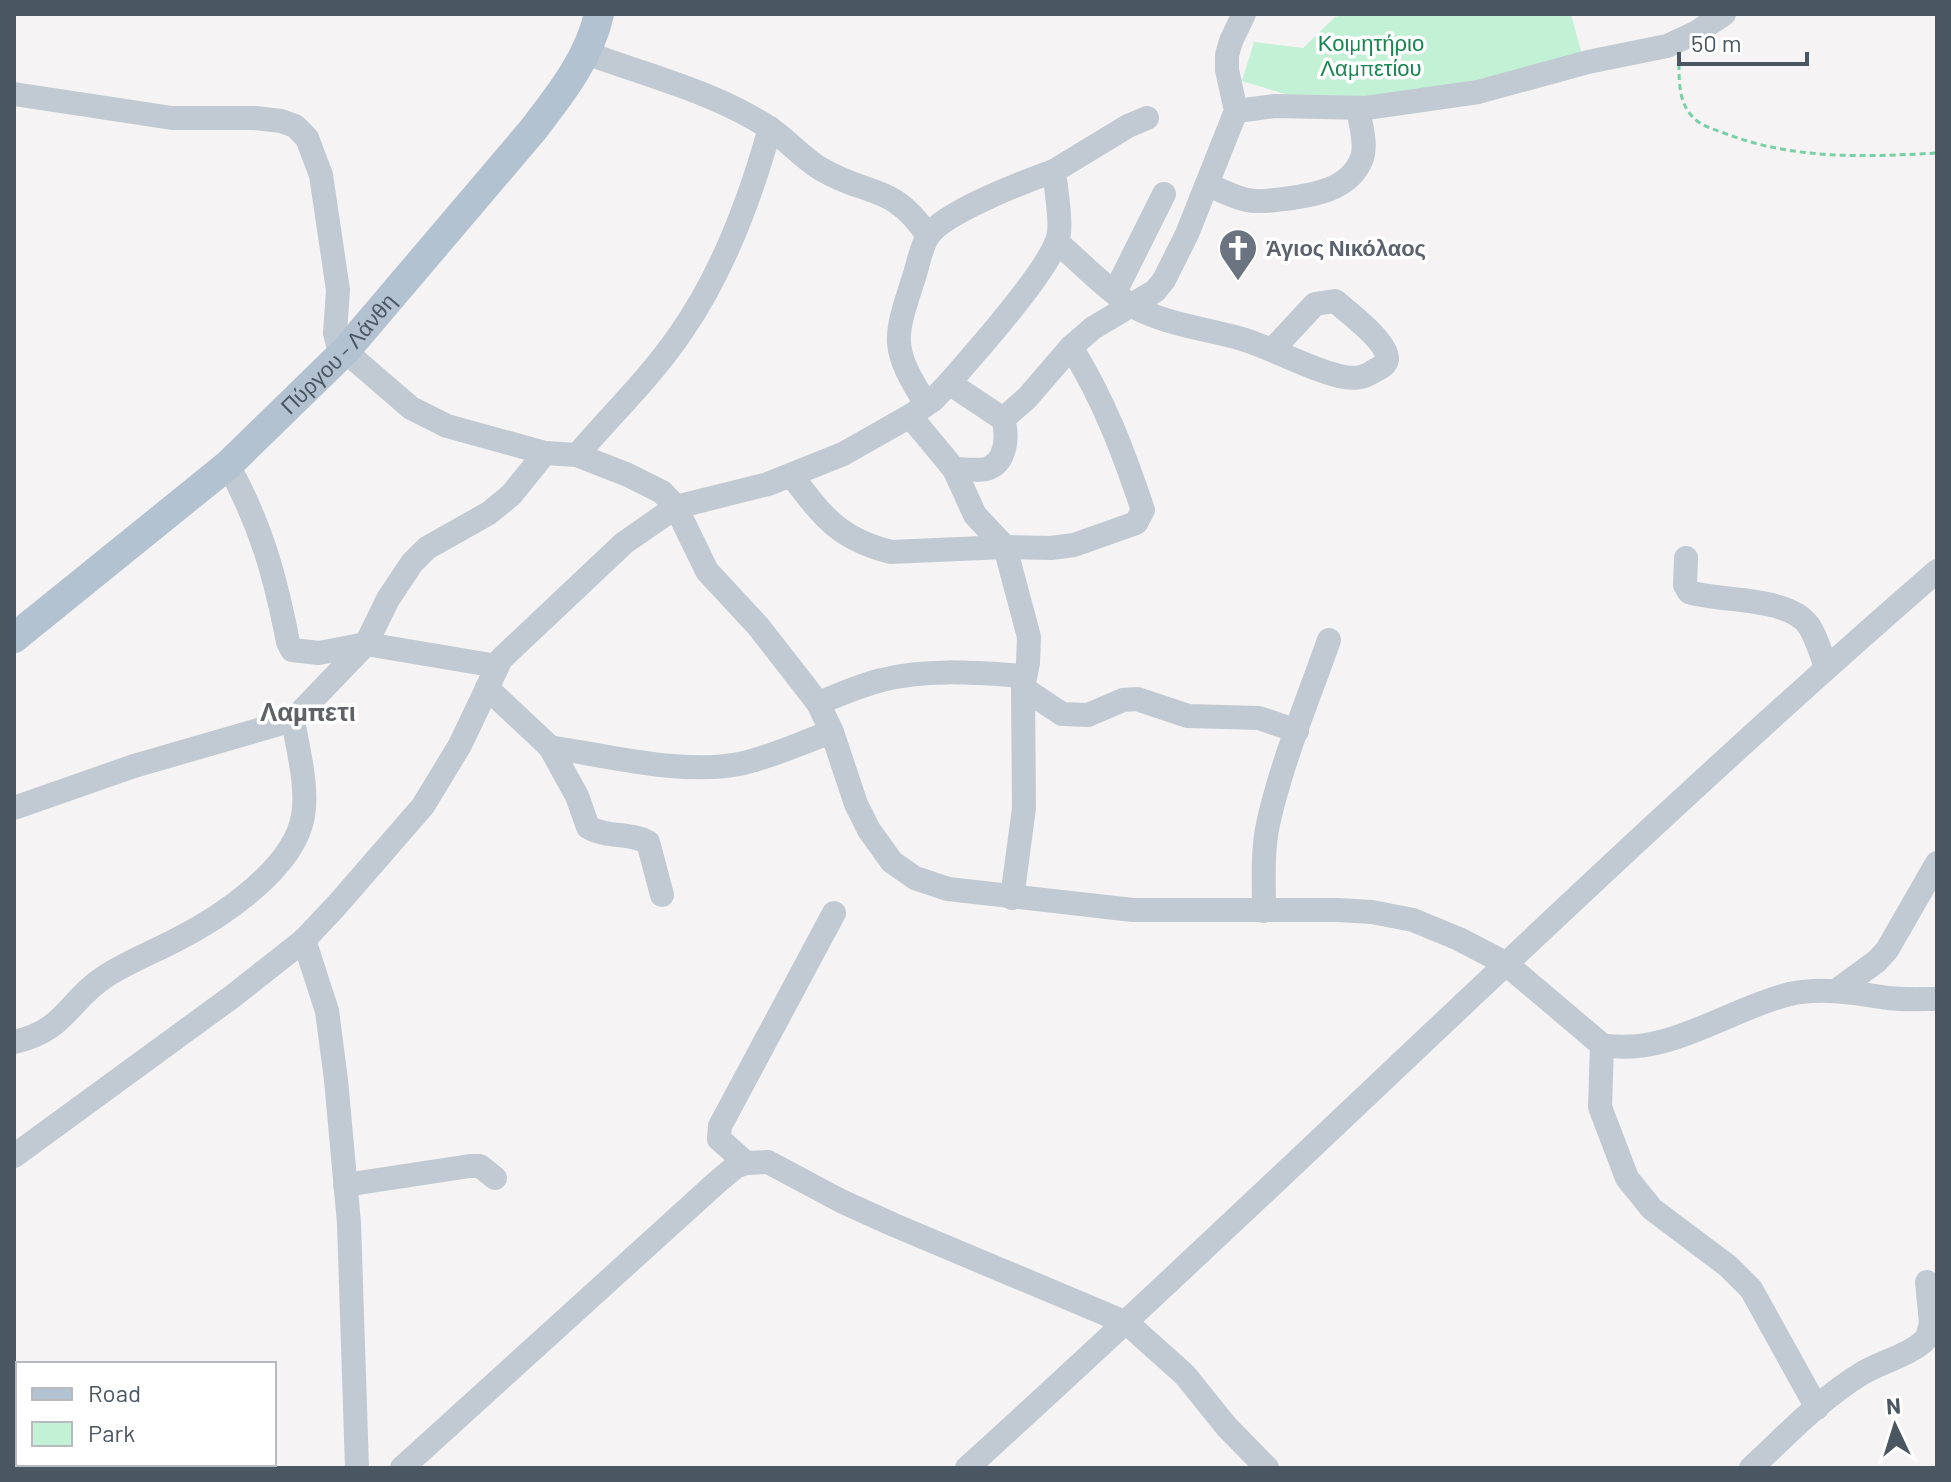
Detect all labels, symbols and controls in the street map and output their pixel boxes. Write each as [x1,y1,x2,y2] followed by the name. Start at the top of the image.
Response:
[1679,16,1807,66] scale bar
[1691,28,1742,57] text: 50 m
[1318,29,1424,80] park label: Κοιμητήριο Λαμπετίου
[1217,227,1259,282] church icon: Άγιος Νικόλαος
[1266,234,1426,261] place label: Άγιος Νικόλαος
[275,287,401,419] street label: Πύργου - Λάνθη
[260,695,356,726] district label: Λαμπετι
[16,1362,276,1466] legend
[88,1378,141,1407] text: Road
[1855,1386,1935,1466] north arrow
[1885,1392,1902,1419] text: N
[88,1418,135,1447] text: Park

